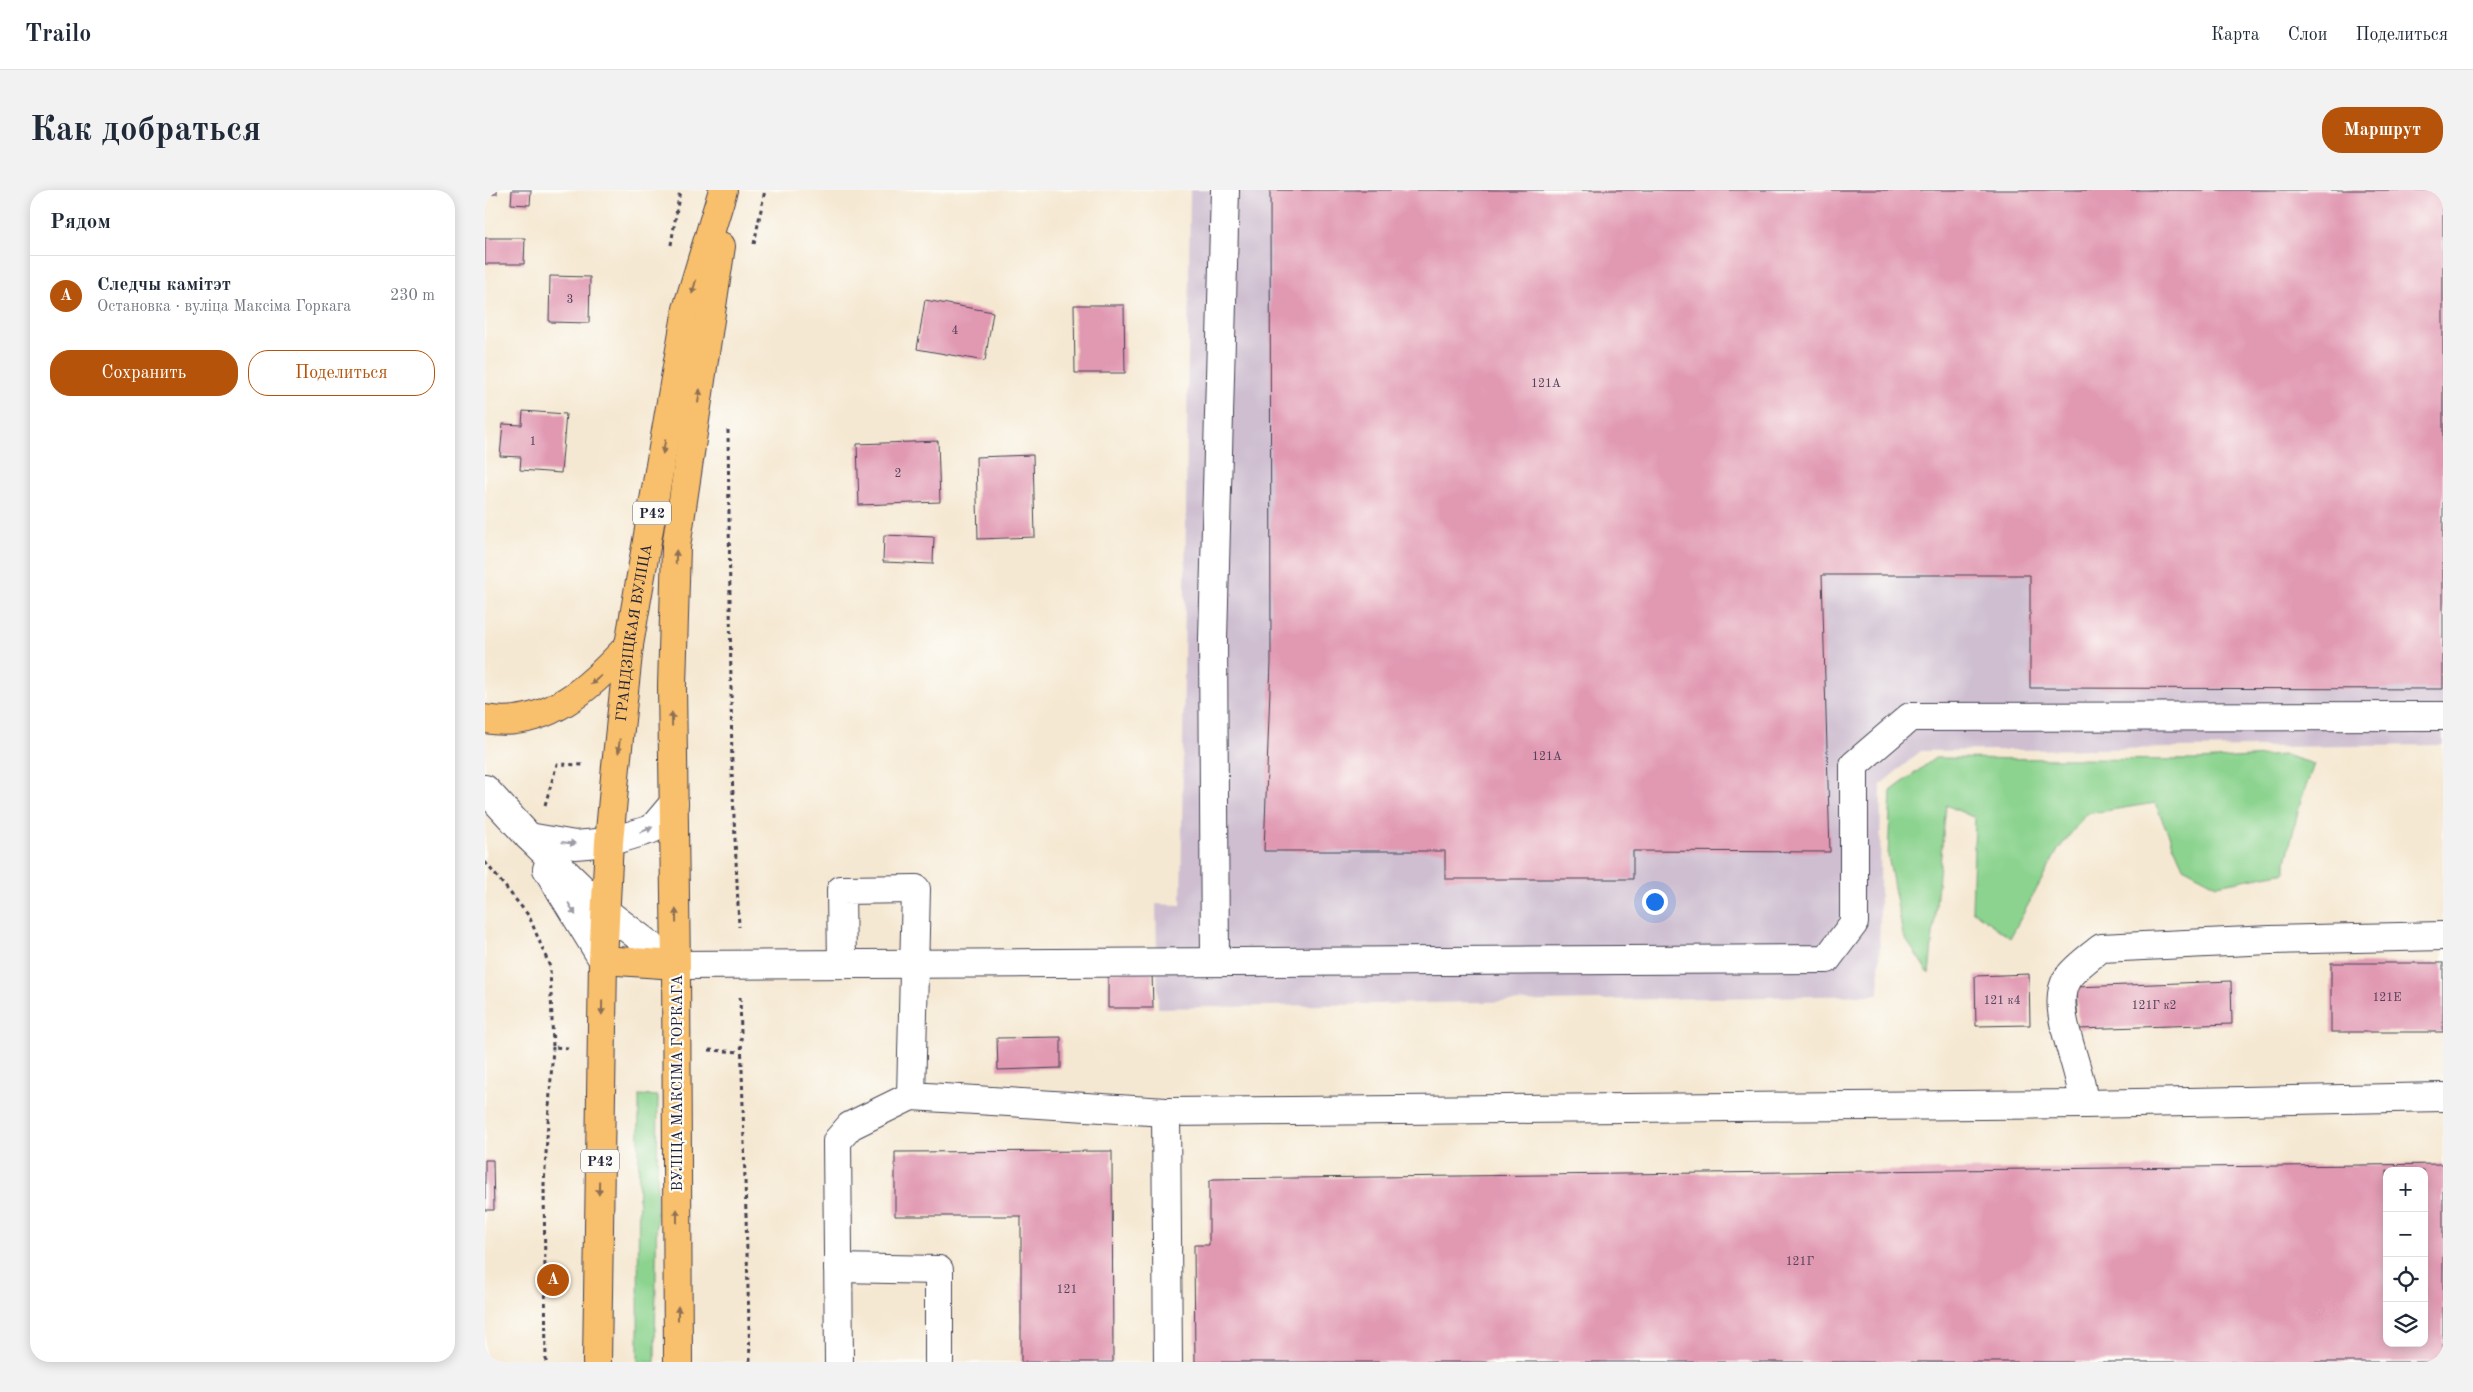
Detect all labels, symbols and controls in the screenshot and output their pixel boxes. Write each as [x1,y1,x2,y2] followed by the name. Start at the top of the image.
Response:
[25,23,91,47] text: Trailo
[2211,26,2260,44] text: Карта
[2288,26,2327,44] text: Слои
[2355,26,2448,44] text: Поделиться
[2322,107,2443,153] button: Маршрут
[30,113,261,148] text: Как добраться
[50,212,111,233] text: Рядом
[97,276,231,295] text: Следчы камітэт
[689,280,697,295] one-way arrow
[60,288,72,304] text: A
[390,288,435,304] text: 230 m
[567,294,573,306] house number: 3
[97,299,351,315] text: Остановка · вуліца Максіма Горкага
[952,325,959,337] house number: 4
[50,350,238,396] button: Сохранить
[248,350,435,396] button: Поделиться
[1531,378,1561,390] house number: 121А
[695,388,703,404] one-way arrow
[530,436,536,448] house number: 1
[659,439,667,455] one-way arrow
[895,468,901,480] house number: 2
[633,502,671,524] road number: Р42
[615,543,655,722] street label: ГРАНДЗІЦКАЯ ВУЛІЦА
[672,549,680,565] one-way arrow
[590,674,602,686] one-way arrow
[668,711,676,727] one-way arrow
[615,738,623,754] one-way arrow
[1532,751,1562,763] house number: 121А
[639,825,653,833] one-way arrow
[561,840,577,848] one-way arrow
[1642,889,1668,915] your location
[567,903,576,916] one-way arrow
[672,908,680,924] one-way arrow
[671,974,686,1191] street label: ВУЛІЦА МАКСІМА ГОРКАГА
[2372,992,2402,1004] house number: 121Е
[1983,995,2021,1007] house number: 121 к4
[2131,1000,2177,1012] house number: 121Г к2
[598,1001,606,1017] one-way arrow
[581,1149,619,1172] road number: Р42
[2383,1167,2428,1347] map controls
[2383,1167,2428,1212] button: +
[595,1181,603,1197] one-way arrow
[673,1207,681,1223] one-way arrow
[2383,1212,2428,1257] button: −
[1786,1256,1815,1268] house number: 121Г
[2383,1257,2428,1302] button: locate
[537,1261,569,1299] pin: A
[1057,1284,1077,1296] house number: 121
[2383,1302,2428,1347] button: layers
[674,1305,682,1321] one-way arrow

